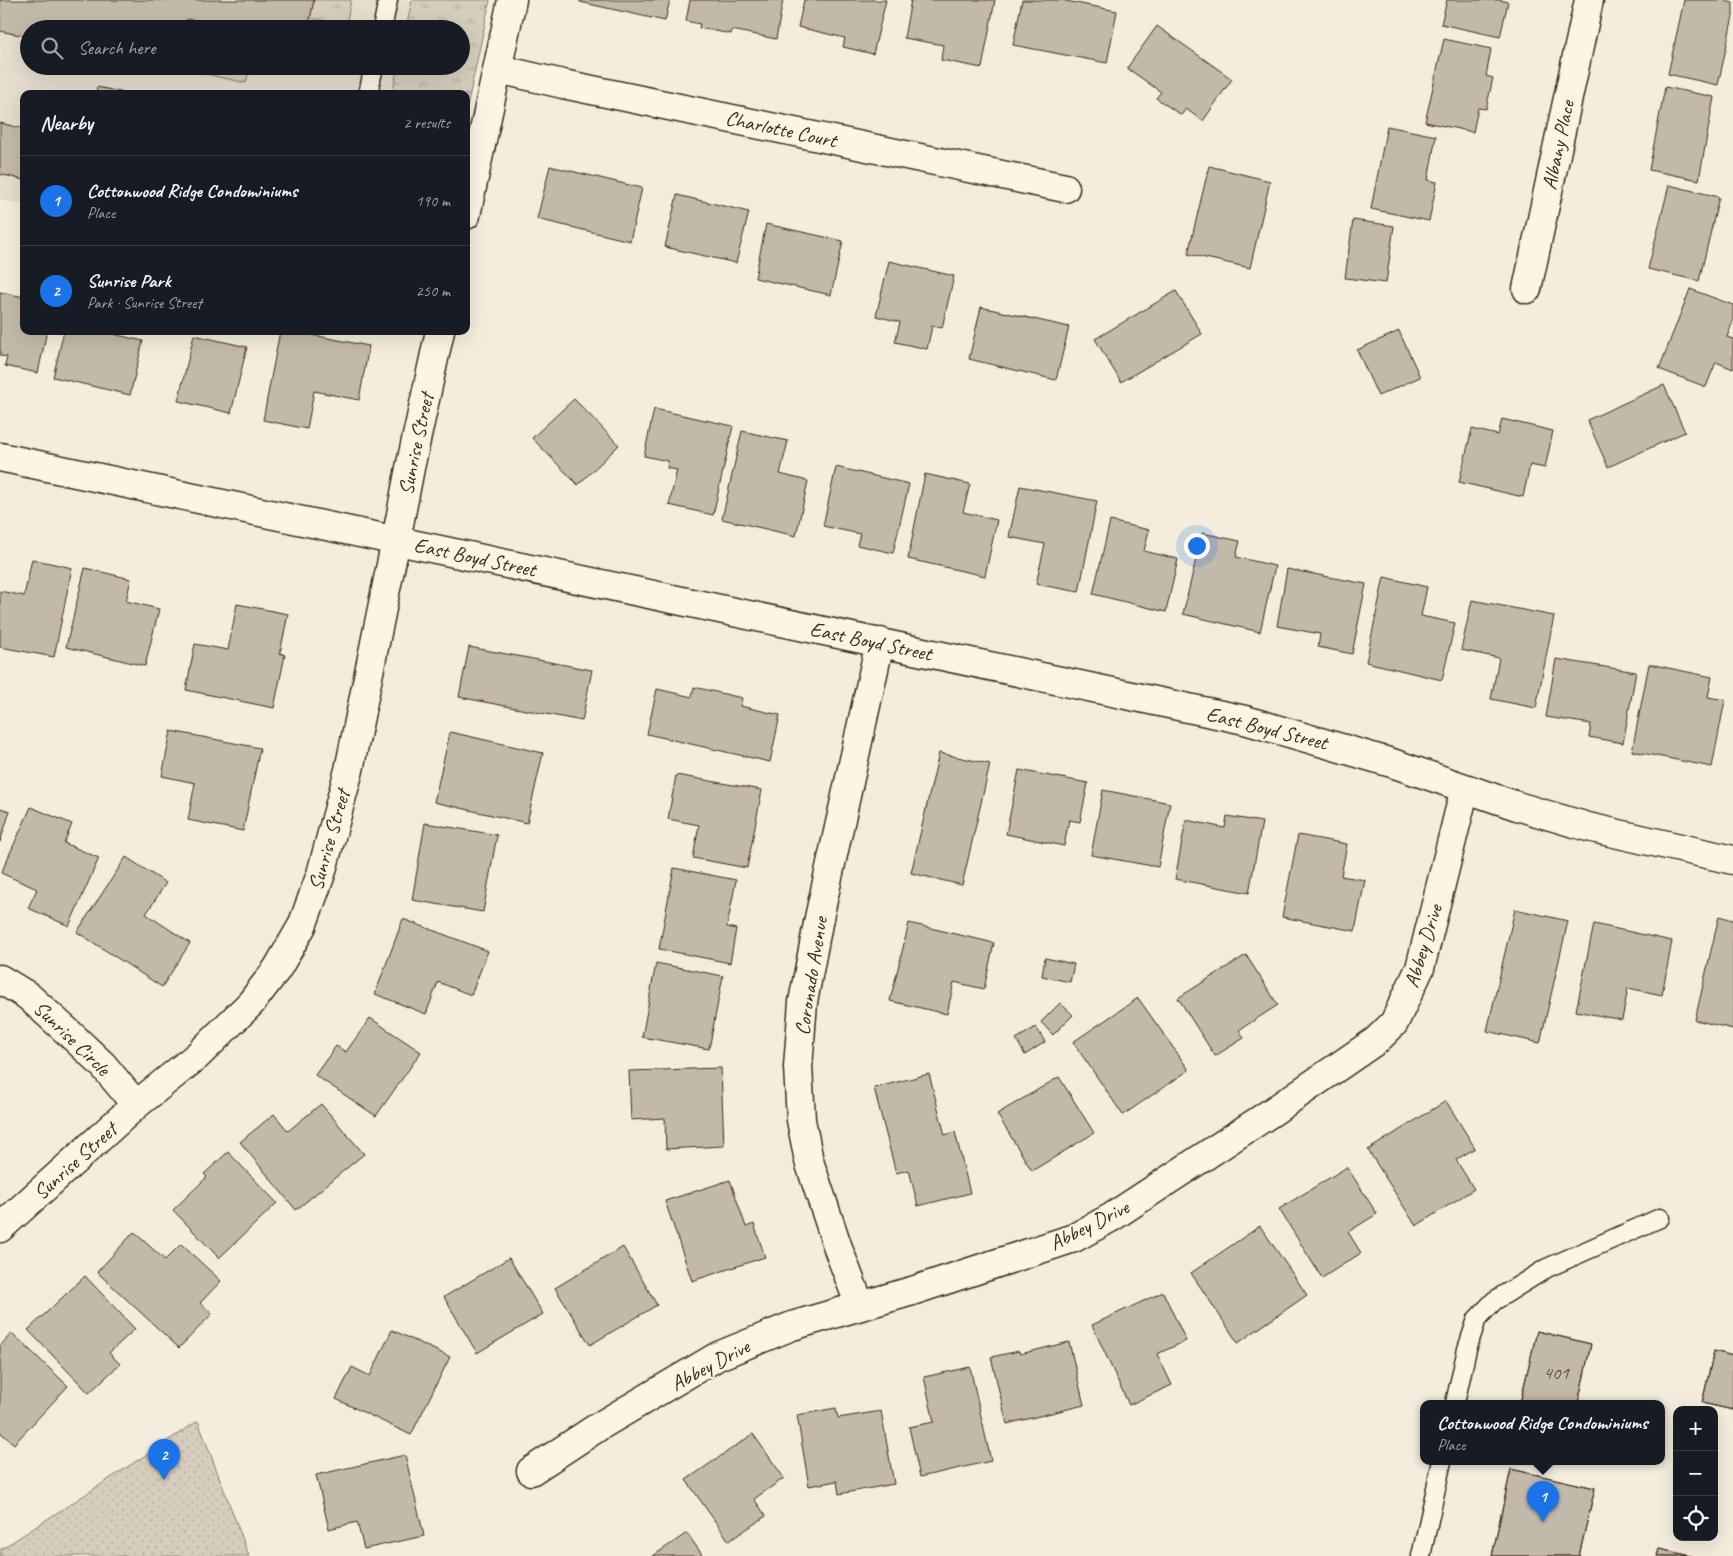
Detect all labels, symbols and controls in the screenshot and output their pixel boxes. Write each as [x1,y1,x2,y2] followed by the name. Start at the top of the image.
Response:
[20,20,470,75] search box
[38,34,66,62] icon: search
[78,36,155,60] text: Search here
[1536,97,1580,192] street label: Albany Place
[723,105,841,154] street label: Charlotte Court
[40,110,93,136] text: Nearby
[403,113,450,133] text: 2 results
[87,179,297,203] text: Cottonwood Ridge Condominiums
[52,191,60,211] text: 1
[416,191,450,211] text: 190 m
[87,203,115,223] text: Place
[87,269,171,293] text: Sunrise Park
[52,281,60,301] text: 2
[416,281,450,301] text: 250 m
[87,293,202,313] text: Park · Sunrise Street
[393,388,440,497] street label: Sunrise Street
[412,531,540,583] street label: East Boyd Street
[1184,533,1210,559] your location
[808,615,936,667] street label: East Boyd Street
[1204,700,1332,756] street label: East Boyd Street
[302,784,357,893] street label: Sunrise Street
[1398,900,1448,991] street label: Abbey Drive
[789,913,834,1037] street label: Coronado Avenue
[28,995,117,1082] street label: Sunrise Circle
[28,1115,124,1205] street label: Sunrise Street
[1045,1193,1134,1256] street label: Abbey Drive
[666,1333,755,1397] street label: Abbey Drive
[1543,1361,1570,1385] house number: 401
[1420,1400,1665,1465] popup
[1673,1406,1718,1541] map controls
[1673,1406,1718,1451] button: +
[1437,1411,1648,1435] text: Cottonwood Ridge Condominiums
[1437,1435,1465,1455] text: Place
[148,1439,180,1480] pin: 2
[1673,1451,1718,1496] button: −
[1527,1481,1559,1522] pin: 1
[1673,1496,1718,1541] button: locate

